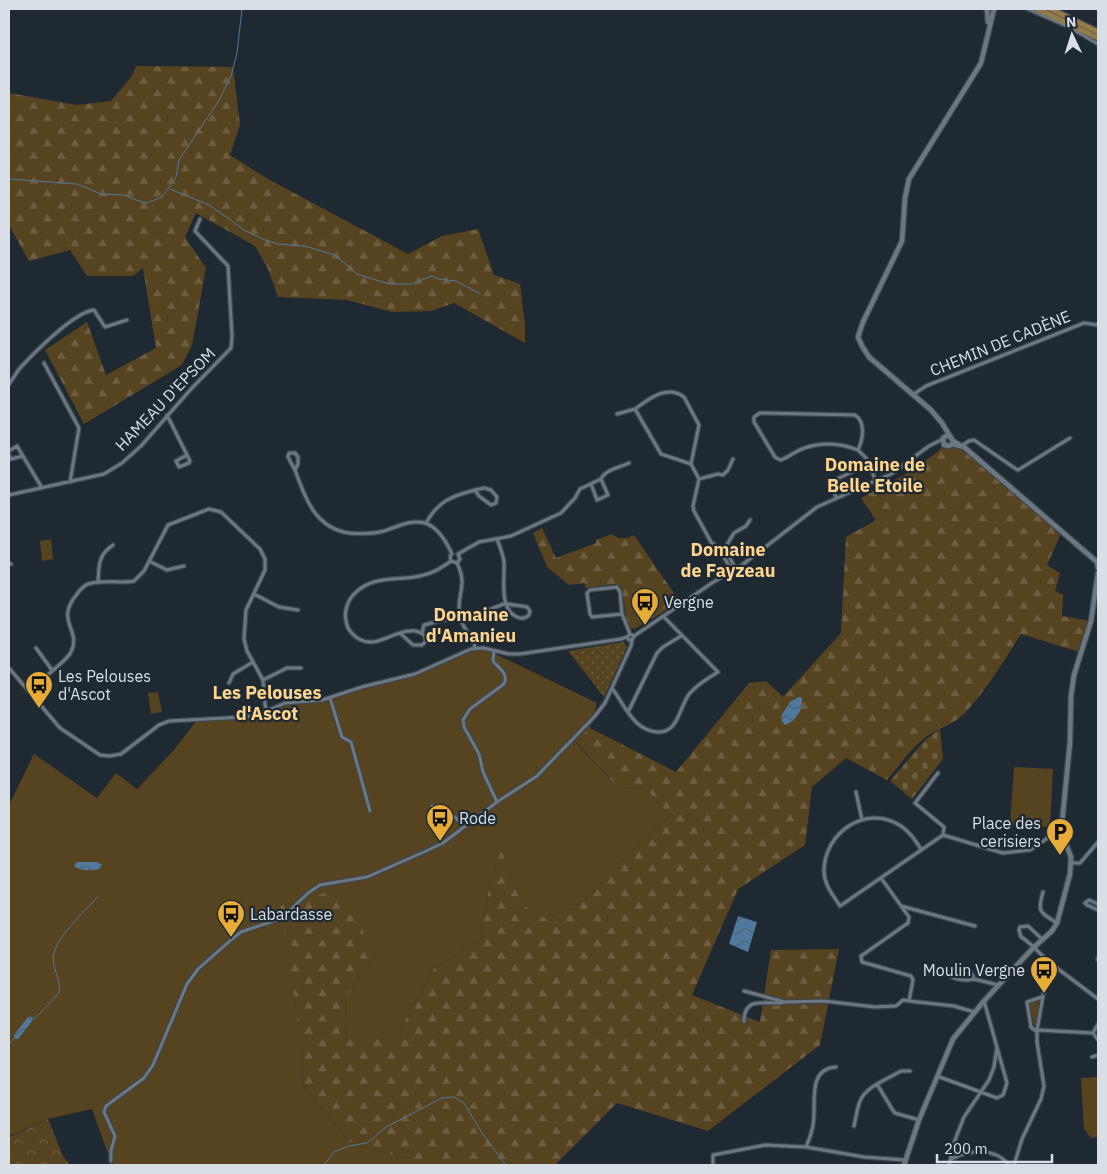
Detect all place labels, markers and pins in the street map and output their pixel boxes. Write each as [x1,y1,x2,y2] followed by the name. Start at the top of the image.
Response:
[630,587,660,626] bus stop icon: Vergne
[664,592,714,612] place label: Vergne
[58,666,151,704] place label: Les Pelouses d'Ascot
[24,670,54,709] bus stop icon: Les Pelouses d'Ascot
[425,803,455,842] bus stop icon: Rode
[459,808,496,828] place label: Rode
[972,813,1041,851] place label: Place des cerisiers
[1045,817,1075,856] parking icon: Place des cerisiers
[216,899,246,938] bus stop icon: Labardasse
[250,904,332,924] place label: Labardasse
[1029,955,1059,994] bus stop icon: Moulin Vergne
[923,960,1025,980] place label: Moulin Vergne

